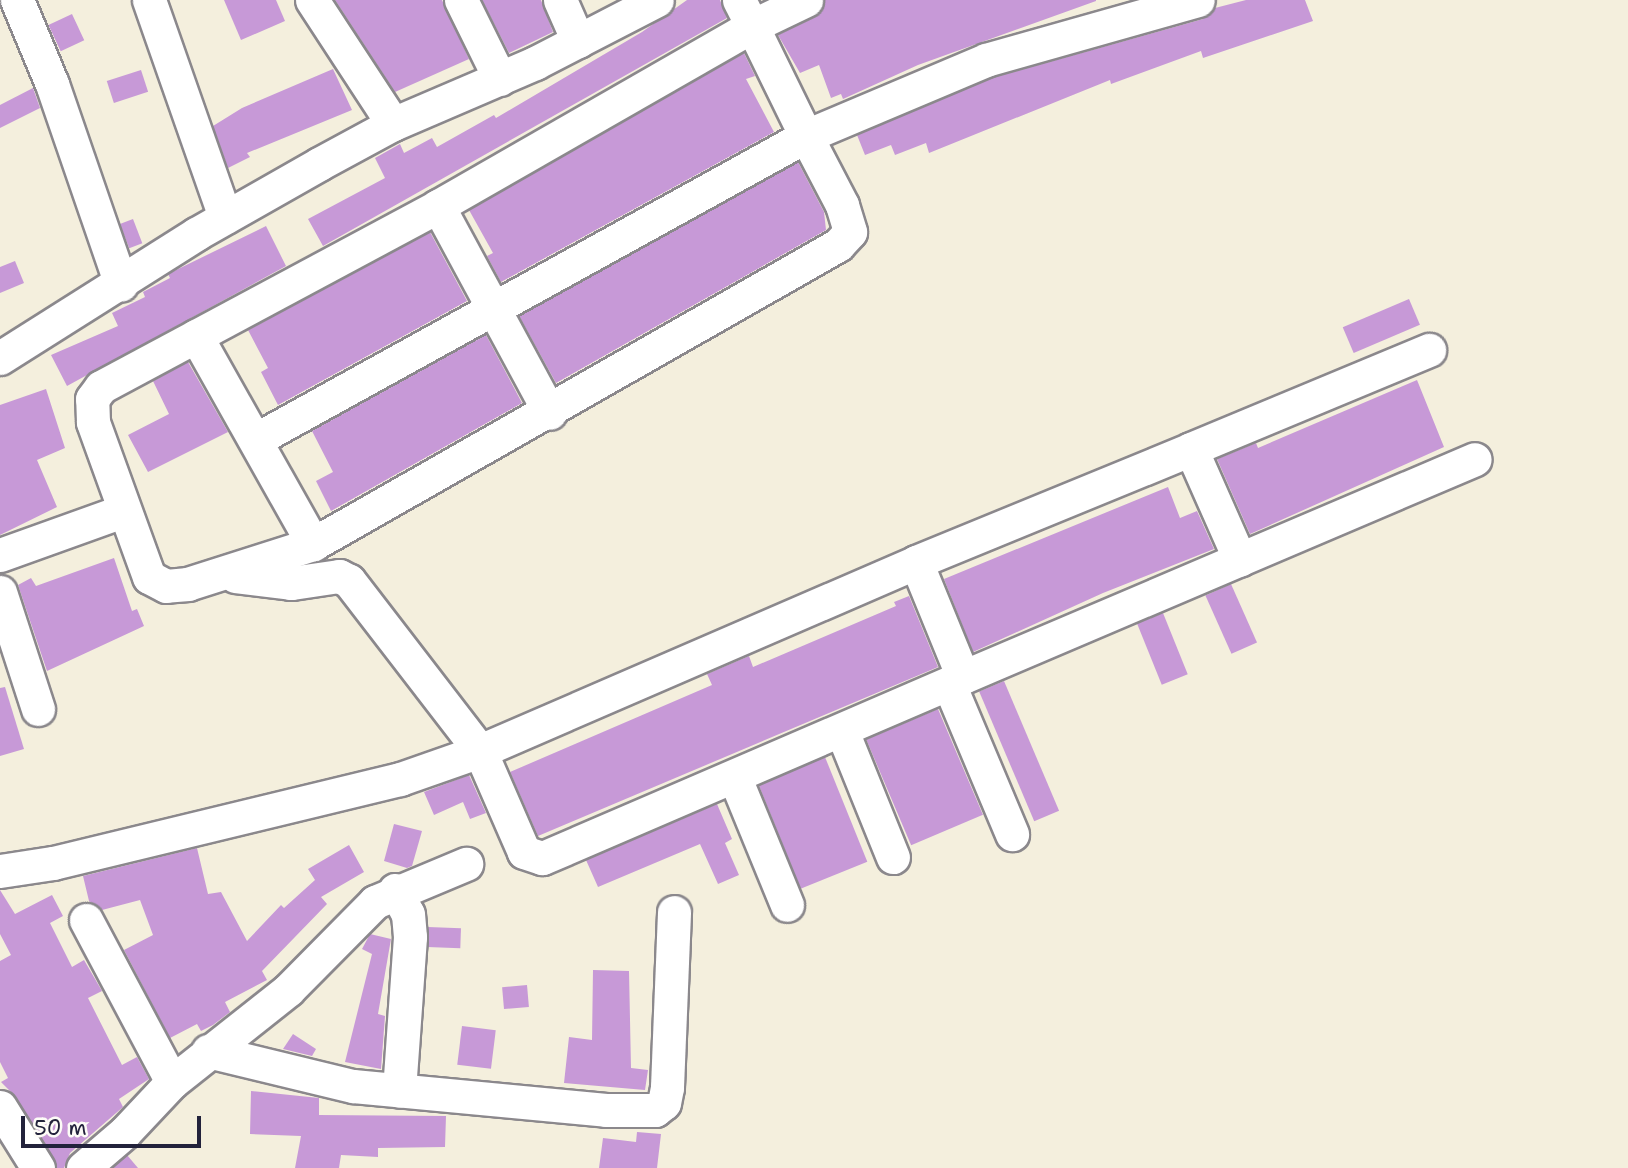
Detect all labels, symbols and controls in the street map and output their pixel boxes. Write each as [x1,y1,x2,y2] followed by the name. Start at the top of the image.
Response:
[24,1102,205,1146] scale bar
[34,1114,87,1142] text: 50 m

